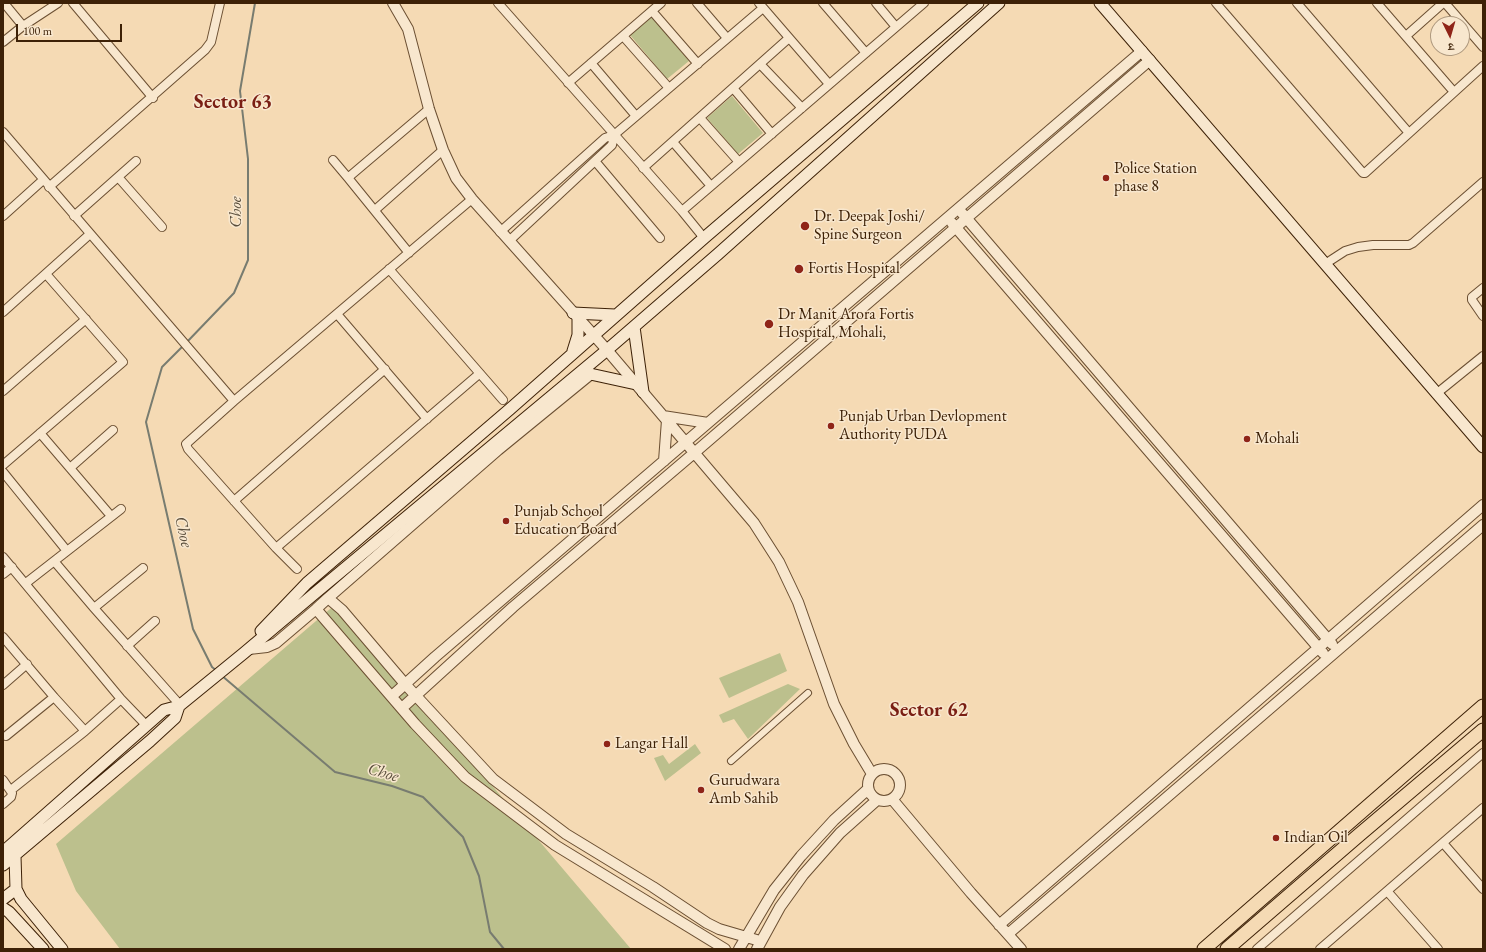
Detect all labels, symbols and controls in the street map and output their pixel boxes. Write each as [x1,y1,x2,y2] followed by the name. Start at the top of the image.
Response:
[18,16,124,42] scale bar
[1430,16,1470,56] north arrow
[23,23,52,39] text: 100 m
[1448,40,1454,54] text: उ
[194,91,272,115] district label: Sector 63
[1114,159,1197,197] place label: Police Station phase 8
[1101,173,1111,183] marker: Police Station phase 8
[226,196,246,228] water label: Choe
[814,207,925,245] place label: Dr. Deepak Joshi/ Spine Surgeon
[799,220,811,232] marker: Dr. Deepak Joshi/ Spine Surgeon
[808,259,900,279] place label: Fortis Hospital
[793,263,805,275] marker: Fortis Hospital
[778,305,914,343] place label: Dr Manit Arora Fortis Hospital, Mohali,
[763,318,775,330] marker: Dr Manit Arora Fortis Hospital, Mohali,
[839,407,1007,445] place label: Punjab Urban Devlopment Authority PUDA
[826,421,836,431] marker: Punjab Urban Devlopment Authority PUDA
[1255,429,1299,449] place label: Mohali
[1242,434,1252,444] marker: Mohali
[514,502,617,540] place label: Punjab School Education Board
[170,514,196,550] water label: Choe
[501,516,511,526] marker: Punjab School Education Board
[890,699,968,723] district label: Sector 62
[615,734,688,754] place label: Langar Hall
[602,739,612,749] marker: Langar Hall
[365,759,401,787] water label: Choe
[709,771,780,809] place label: Gurudwara Amb Sahib
[696,785,706,795] marker: Gurudwara Amb Sahib
[1284,828,1348,848] place label: Indian Oil
[1271,833,1281,843] marker: Indian Oil

